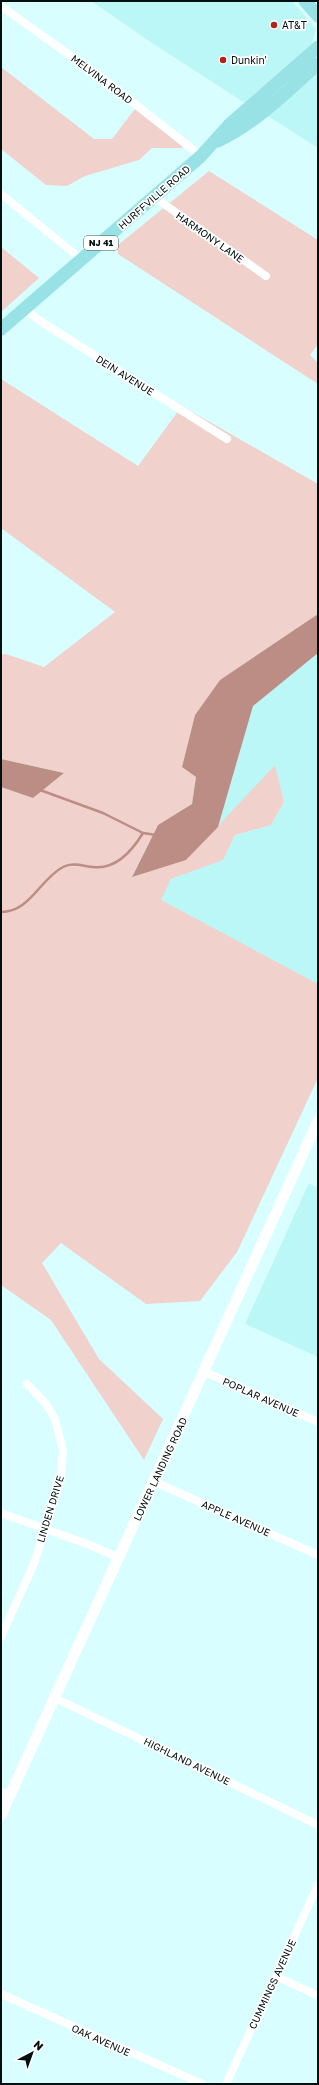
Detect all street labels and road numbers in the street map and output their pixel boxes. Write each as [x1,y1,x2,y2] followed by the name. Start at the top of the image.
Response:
[69,52,135,106] street label: MELVINA ROAD
[116,163,192,231] street label: HURFFVILLE ROAD
[174,209,246,265] street label: HARMONY LANE
[84,236,118,250] road number: NJ 41
[94,352,156,398] street label: DEIN AVENUE
[221,1375,301,1419] street label: POPLAR AVENUE
[131,1415,189,1523] street label: LOWER LANDING ROAD
[34,1474,66,1544] street label: LINDEN DRIVE
[200,1498,272,1538] street label: APPLE AVENUE
[142,1735,232,1787] street label: HIGHLAND AVENUE
[246,1937,298,2031] street label: CUMMINGS AVENUE
[70,2022,132,2058] street label: OAK AVENUE

